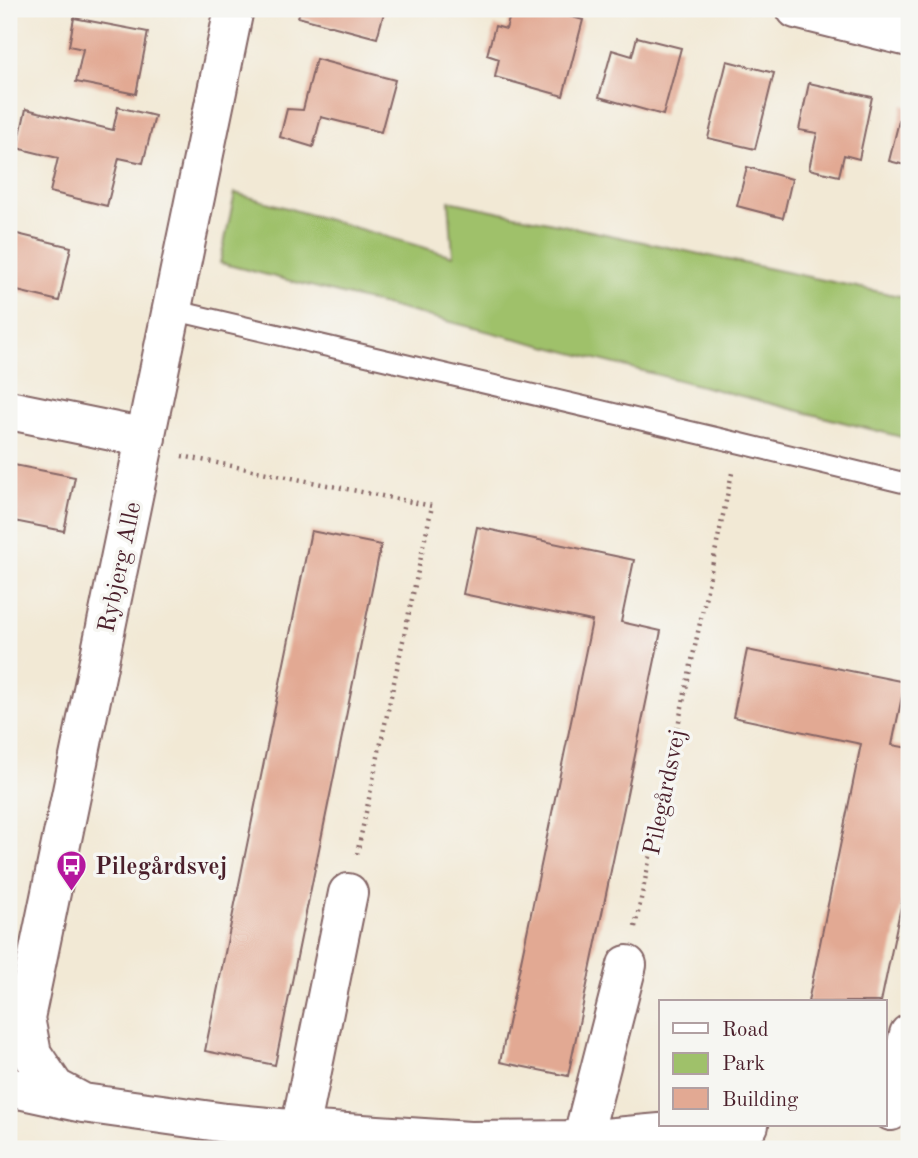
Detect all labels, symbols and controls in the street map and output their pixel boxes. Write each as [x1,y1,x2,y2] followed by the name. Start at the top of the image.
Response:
[95,500,146,635] street label: Rybjerg Alle
[641,727,691,858] street label: Pilegårdsvej
[55,849,89,893] bus stop icon: Pilegårdsvej
[95,856,227,880] place label: Pilegårdsvej
[659,1000,886,1126] legend
[722,1020,769,1041] text: Road
[722,1054,765,1075] text: Park
[722,1090,799,1111] text: Building

